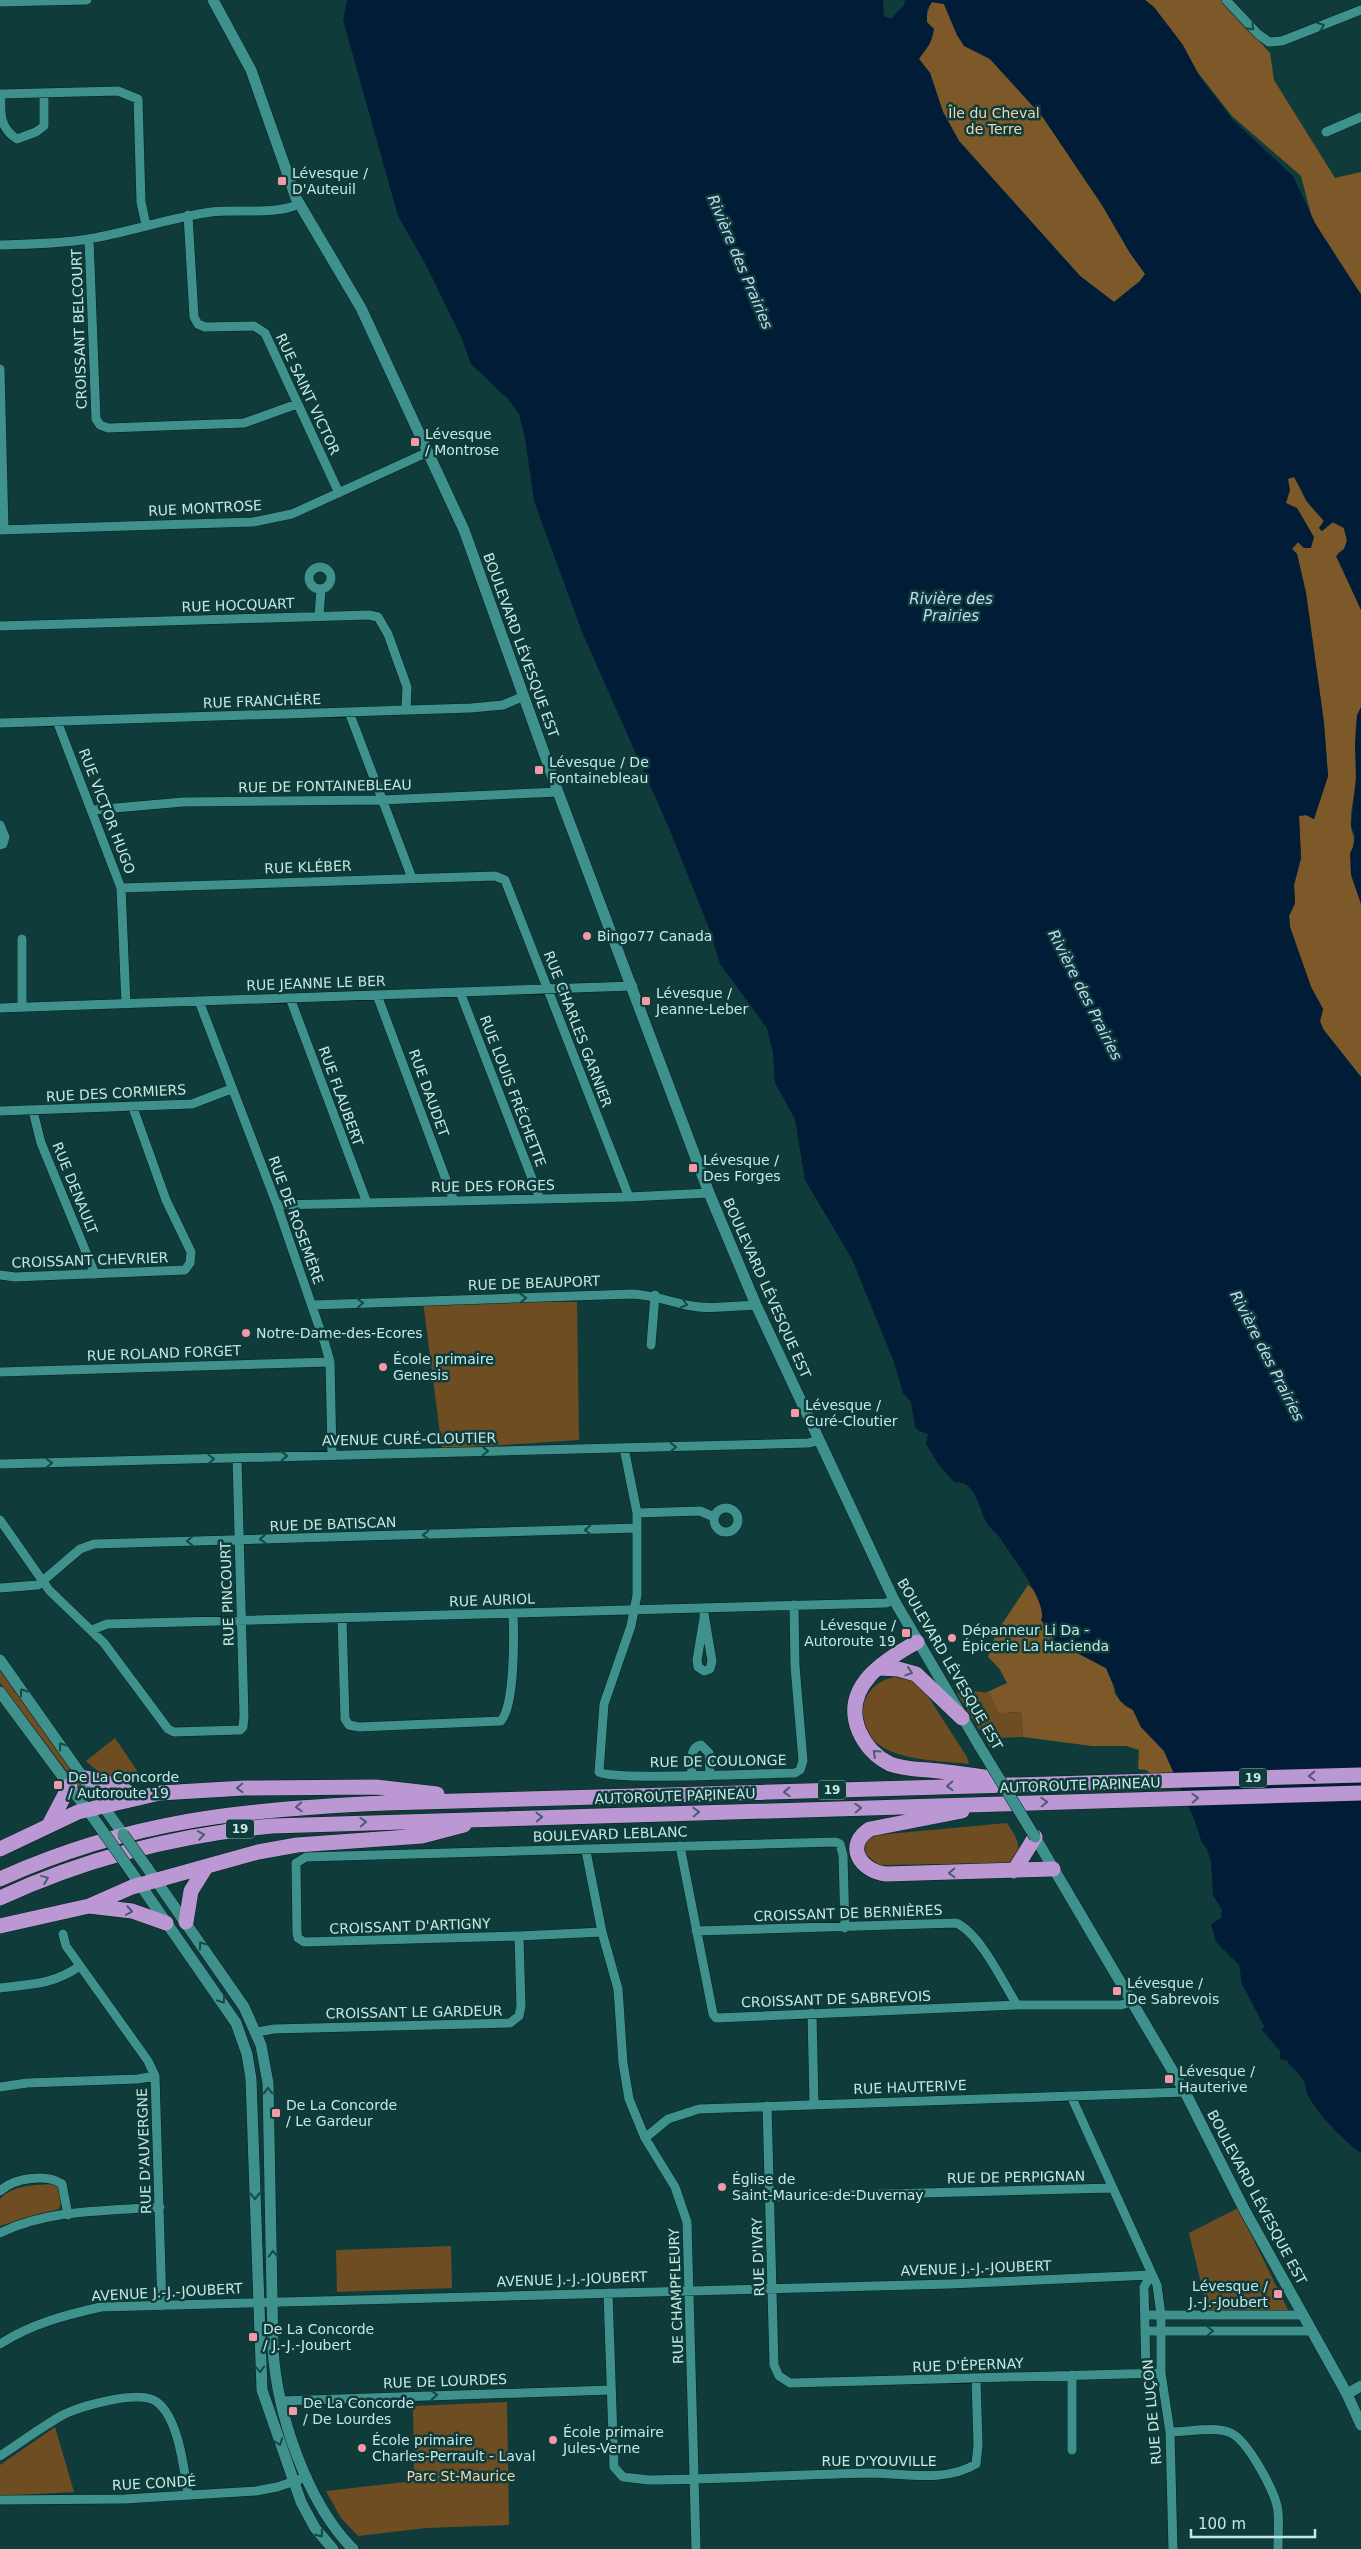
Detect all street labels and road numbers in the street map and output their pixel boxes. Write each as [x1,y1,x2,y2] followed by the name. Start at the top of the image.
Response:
[68,248,90,409] street label: CROISSANT BELCOURT
[273,331,343,458] street label: RUE SAINT VICTOR
[148,497,262,519] street label: RUE MONTROSE
[480,551,562,740] street label: BOULEVARD LÉVESQUE EST
[181,595,295,615] street label: RUE HOCQUART
[203,691,321,711] street label: RUE FRANCHÈRE
[76,746,138,876] street label: RUE VICTOR HUGO
[238,776,412,796] street label: RUE DE FONTAINEBLEAU
[264,857,352,877] street label: RUE KLÉBER
[541,949,615,1110] street label: RUE CHARLES GARNIER
[246,973,386,993] street label: RUE JEANNE LE BER
[477,1013,549,1169] street label: RUE LOUIS FRÉCHETTE
[316,1044,367,1148] street label: RUE FLAUBERT
[406,1047,452,1139] street label: RUE DAUDET
[45,1081,187,1105] street label: RUE DES CORMIERS
[49,1140,101,1237] street label: RUE DENAULT
[265,1154,327,1286] street label: RUE DE ROSEMÈRE
[431,1177,555,1195] street label: RUE DES FORGES
[720,1196,814,1381] street label: BOULEVARD LÉVESQUE EST
[11,1249,169,1271] street label: CROISSANT CHEVRIER
[468,1273,601,1293] street label: RUE DE BEAUPORT
[87,1342,242,1364] street label: RUE ROLAND FORGET
[322,1429,497,1449] street label: AVENUE CURÉ-CLOUTIER
[269,1514,397,1534] street label: RUE DE BATISCAN
[217,1541,237,1647] street label: RUE PINCOURT
[894,1575,1006,1753] street label: BOULEVARD LÉVESQUE EST
[449,1591,535,1609] street label: RUE AURIOL
[649,1752,787,1770] street label: RUE DE COULONGE
[1239,1769,1267,1788] road number: 19
[999,1774,1161,1796] street label: AUTOROUTE PAPINEAU
[818,1780,846,1800] road number: 19
[594,1785,756,1807] street label: AUTOROUTE PAPINEAU
[226,1820,254,1838] road number: 19
[532,1823,688,1845] street label: BOULEVARD LEBLANC
[753,1902,943,1924] street label: CROISSANT DE BERNIÈRES
[329,1915,491,1937] street label: CROISSANT D'ARTIGNY
[741,1988,931,2010] street label: CROISSANT DE SABREVOIS
[326,2002,503,2022] street label: CROISSANT LE GARDEUR
[853,2077,967,2097] street label: RUE HAUTERIVE
[134,2088,154,2214] street label: RUE D'AUVERGNE
[1204,2107,1310,2287] street label: BOULEVARD LÉVESQUE EST
[947,2168,1085,2186] street label: RUE DE PERPIGNAN
[749,2217,767,2297] street label: RUE D'IVRY
[666,2227,686,2364] street label: RUE CHAMPFLEURY
[900,2257,1052,2279] street label: AVENUE J.-J.-JOUBERT
[496,2268,648,2290] street label: AVENUE J.-J.-JOUBERT
[91,2280,243,2304] street label: AVENUE J.-J.-JOUBERT
[912,2355,1024,2375] street label: RUE D'ÉPERNAY
[1139,2359,1165,2465] street label: RUE DE LUÇON
[383,2371,507,2391] street label: RUE DE LOURDES
[821,2453,937,2469] street label: RUE D'YOUVILLE
[112,2473,196,2493] street label: RUE CONDÉ

